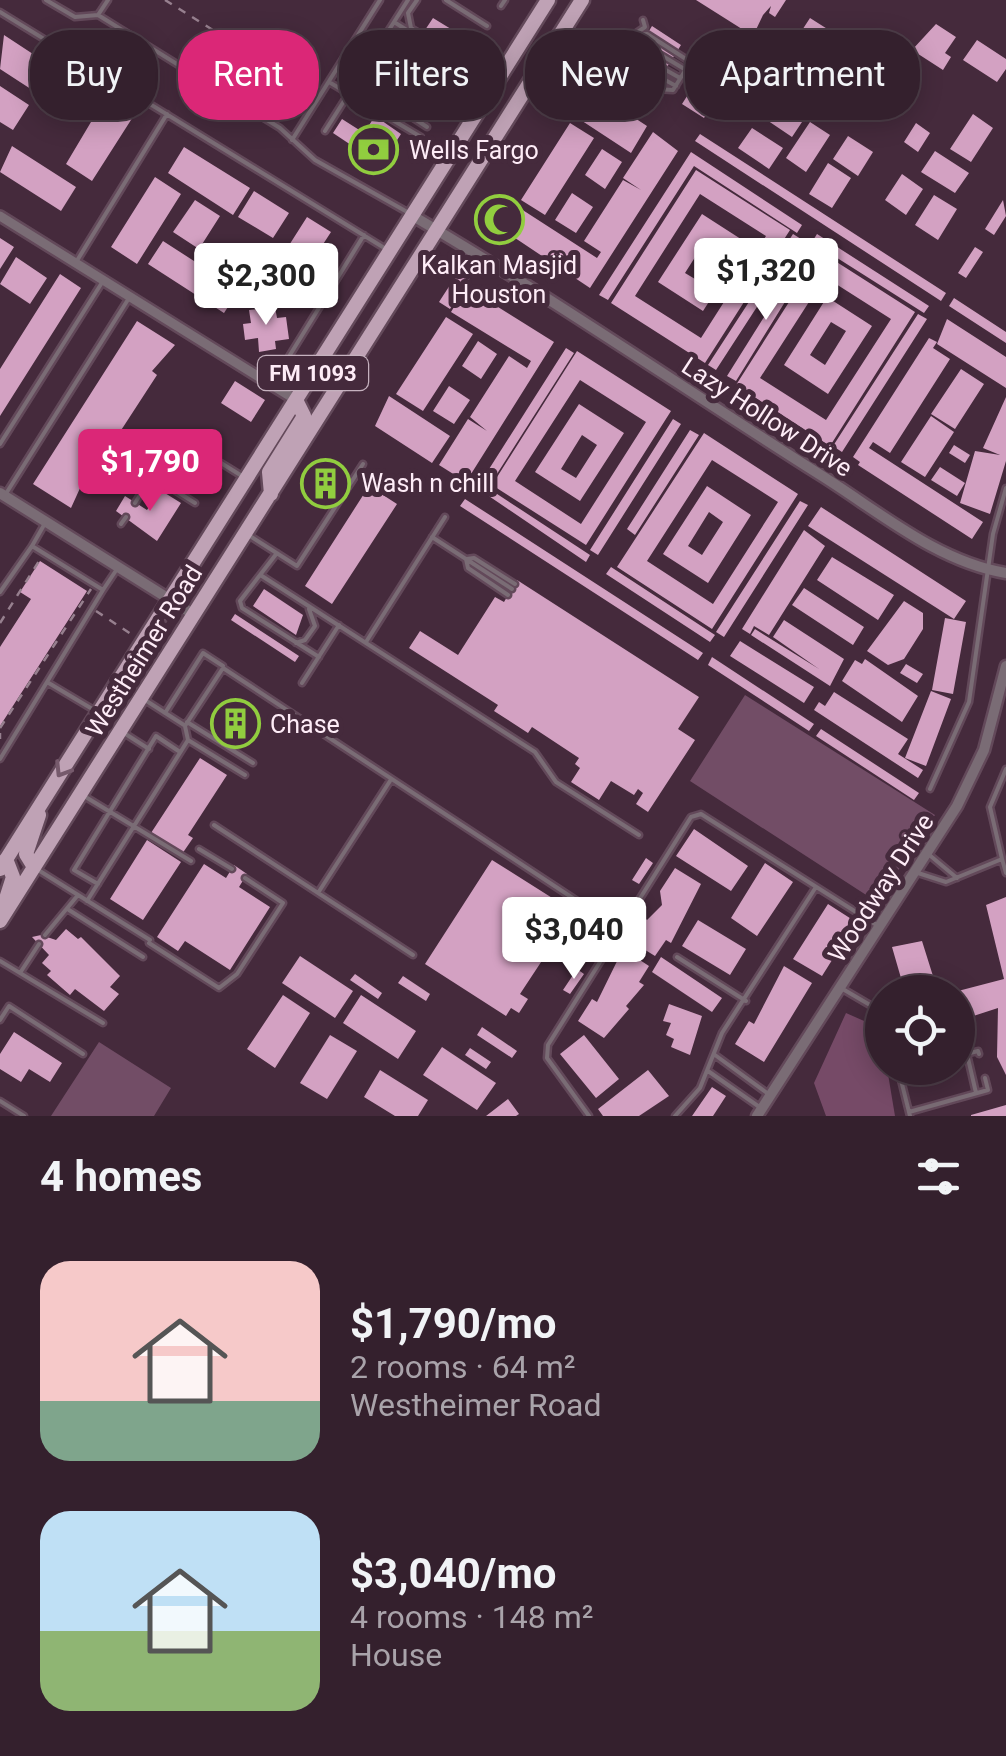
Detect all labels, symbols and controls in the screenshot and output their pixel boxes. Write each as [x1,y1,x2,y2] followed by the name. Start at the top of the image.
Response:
[30,30,158,120] chip: Buy
[178,30,319,120] chip: Rent
[339,30,505,120] chip: Filters
[525,30,665,120] chip: New
[685,30,920,120] chip: Apartment
[348,124,400,176] bank icon: Wells Fargo
[409,136,539,165] place label: Wells Fargo
[473,193,525,245] mosque icon: Kalkan Masjid Houston
[685,238,847,323] pin: $1,320
[185,243,347,328] pin: $2,300
[421,251,577,309] place label: Kalkan Masjid Houston
[716,251,816,289] text: $1,320
[216,256,316,294] text: $2,300
[676,351,858,483] street label: Lazy Hollow Drive
[258,356,368,390] road number: FM 1093
[69,429,231,514] pin: $1,790
[100,442,200,480] text: $1,790
[300,457,352,509] building icon: Wash n chill
[361,469,494,498] place label: Wash n chill
[80,560,208,742] street label: Westheimer Road
[209,698,261,750] building icon: Chase
[270,710,340,739] place label: Chase
[55,759,74,777] one-way arrow
[822,808,940,968] street label: Woodway Drive
[493,897,655,982] pin: $3,040
[524,910,624,948] text: $3,040
[865,975,975,1085] map controls
[865,975,975,1085] button: locate
[911,1149,966,1204] icon: filters
[40,1152,202,1201] text: 4 homes
[350,1299,557,1348] text: $1,790/mo
[120,1301,240,1421] icon: home
[350,1348,575,1386] text: 2 rooms · 64 m²
[350,1386,601,1424] text: Westheimer Road
[350,1549,557,1598] text: $3,040/mo
[120,1551,240,1671] icon: home
[350,1598,593,1636] text: 4 rooms · 148 m²
[350,1636,442,1674] text: House

